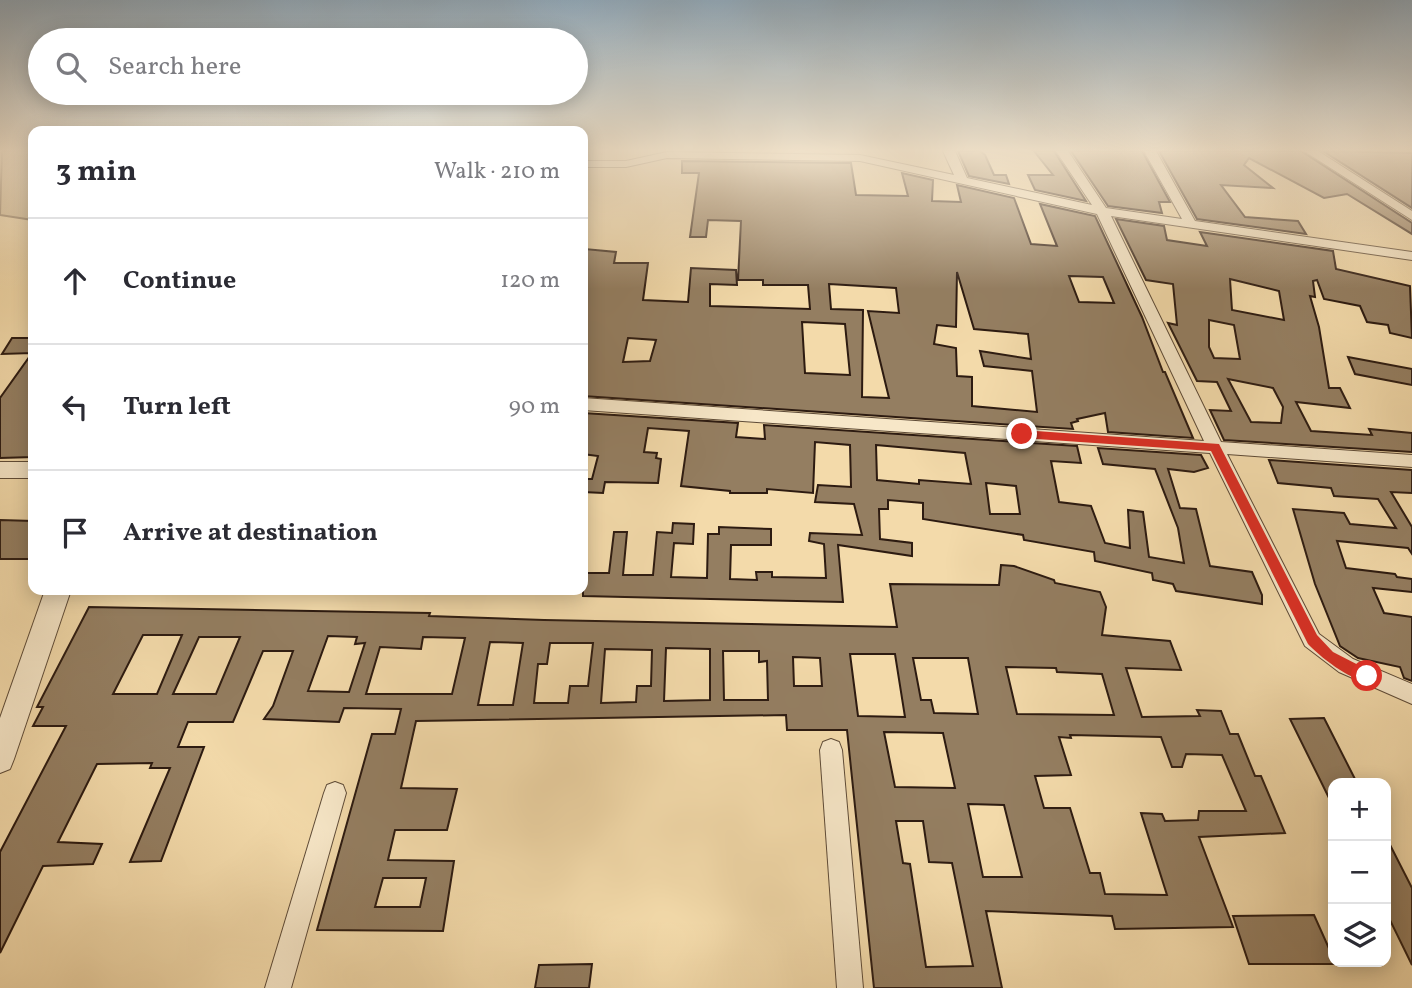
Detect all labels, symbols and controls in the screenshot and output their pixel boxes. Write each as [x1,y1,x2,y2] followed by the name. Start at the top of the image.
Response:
[28,28,588,105] search box
[52,48,90,86] icon: search
[108,49,241,85] text: Search here
[56,151,137,193] text: 3 min
[434,156,560,188] text: Walk · 210 m
[56,262,94,300] icon: ahead
[123,263,236,299] text: Continue
[500,265,560,297] text: 120 m
[56,388,94,426] icon: left
[123,389,231,425] text: Turn left
[509,391,560,423] text: 90 m
[1006,418,1037,449] route end
[56,514,94,552] icon: arrive
[123,515,378,551] text: Arrive at destination
[1351,660,1382,691] route start
[1328,778,1391,967] map controls
[1328,778,1391,841] button: +
[1328,841,1391,904] button: −
[1328,904,1391,967] button: layers

